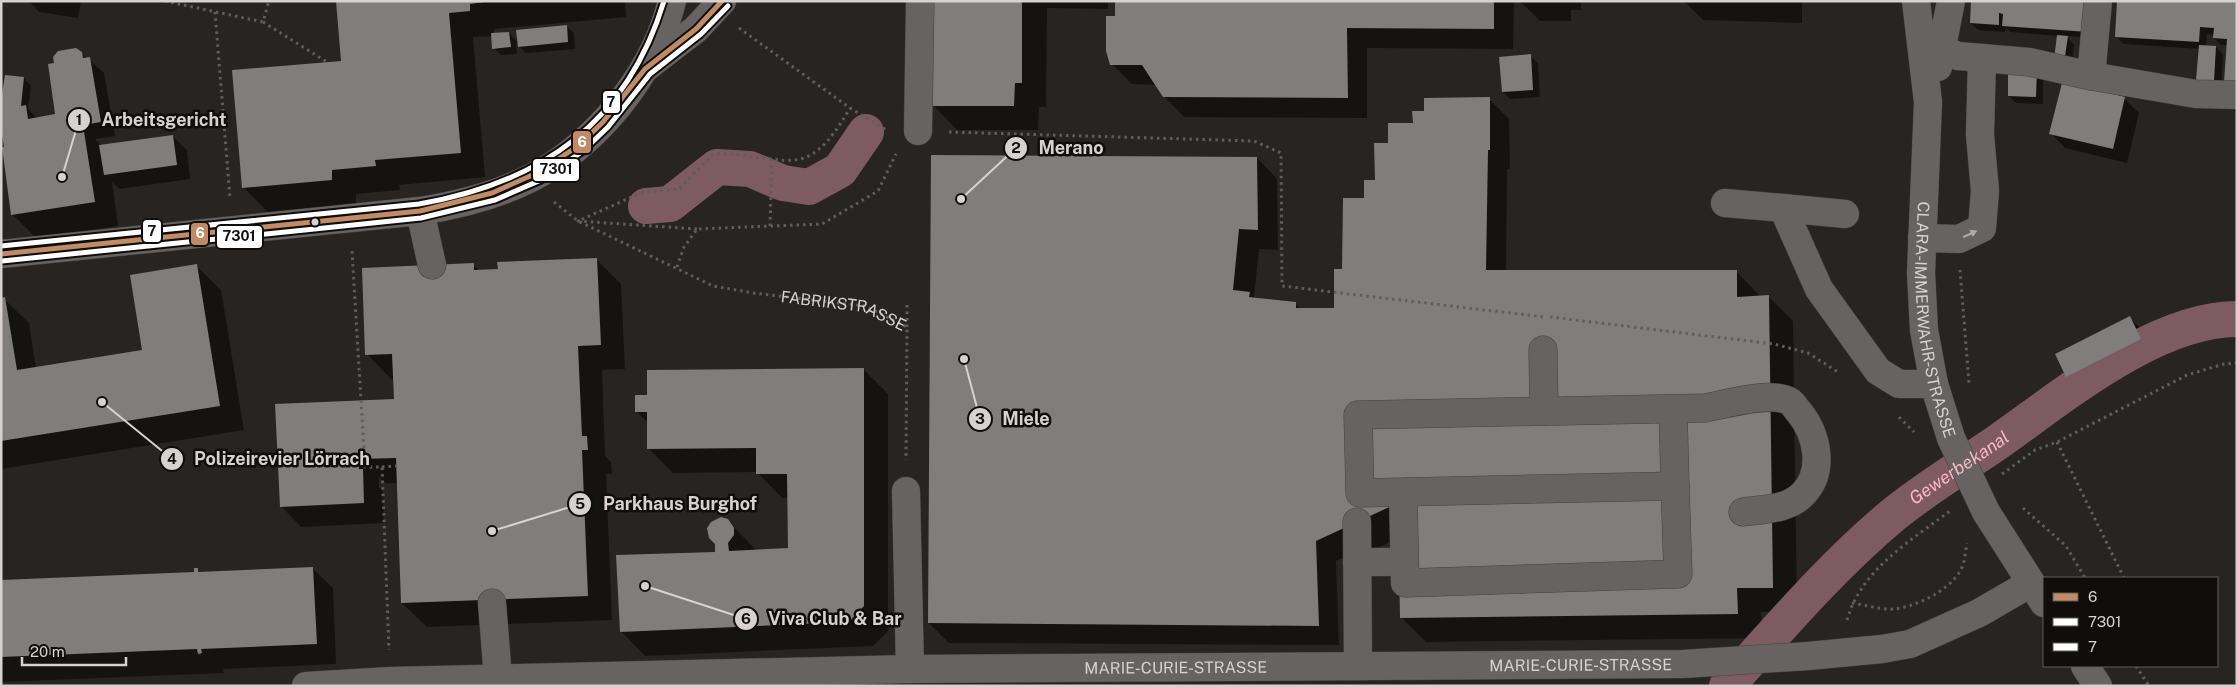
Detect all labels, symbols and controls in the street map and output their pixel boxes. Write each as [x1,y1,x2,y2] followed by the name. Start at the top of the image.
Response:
[602,90,621,114] line badge: 7
[607,94,616,110] text: 7
[67,103,237,136] callout: Arbeitsgericht
[102,109,226,130] text: Arbeitsgericht
[76,111,82,128] text: 1
[572,130,592,154] line badge: 6
[1004,131,1114,164] callout: Merano
[577,134,587,150] text: 6
[1038,137,1104,158] text: Merano
[1011,139,1021,156] text: 2
[532,158,580,182] line badge: 7301
[540,161,572,177] text: 7301
[1911,201,1959,440] street label: CLARA-IMMERWAHR-STRASSE
[310,217,320,227] unlabelled marker
[142,219,162,243] line badge: 7
[190,222,209,246] line badge: 6
[148,223,157,239] text: 7
[195,225,205,241] text: 6
[216,225,263,249] line badge: 7301
[223,228,255,244] text: 7301
[1963,230,1977,238] one-way arrow
[780,287,909,335] street label: FABRIKSTRASSE
[967,402,1060,435] callout: Miele
[1002,408,1050,429] text: Miele
[975,410,985,427] text: 3
[1905,426,2013,509] water label: Gewerbekanal
[159,442,380,475] callout: Polizeirevier Lörrach
[194,448,370,469] text: Polizeirevier Lörrach
[167,450,177,467] text: 4
[568,488,767,521] callout: Parkhaus Burghof
[603,493,757,514] text: Parkhaus Burghof
[575,495,585,512] text: 5
[2043,577,2218,667] legend
[2088,588,2097,605] text: 6
[733,602,911,635] callout: Viva Club & Bar
[768,608,902,629] text: Viva Club & Bar
[741,610,751,627] text: 6
[2088,613,2121,630] text: 7301
[22,634,126,666] scale bar
[2088,638,2097,655] text: 7
[30,643,65,660] text: 20 m
[1489,655,1672,675] street label: MARIE-CURIE-STRASSE
[1084,658,1267,678] street label: MARIE-CURIE-STRASSE

